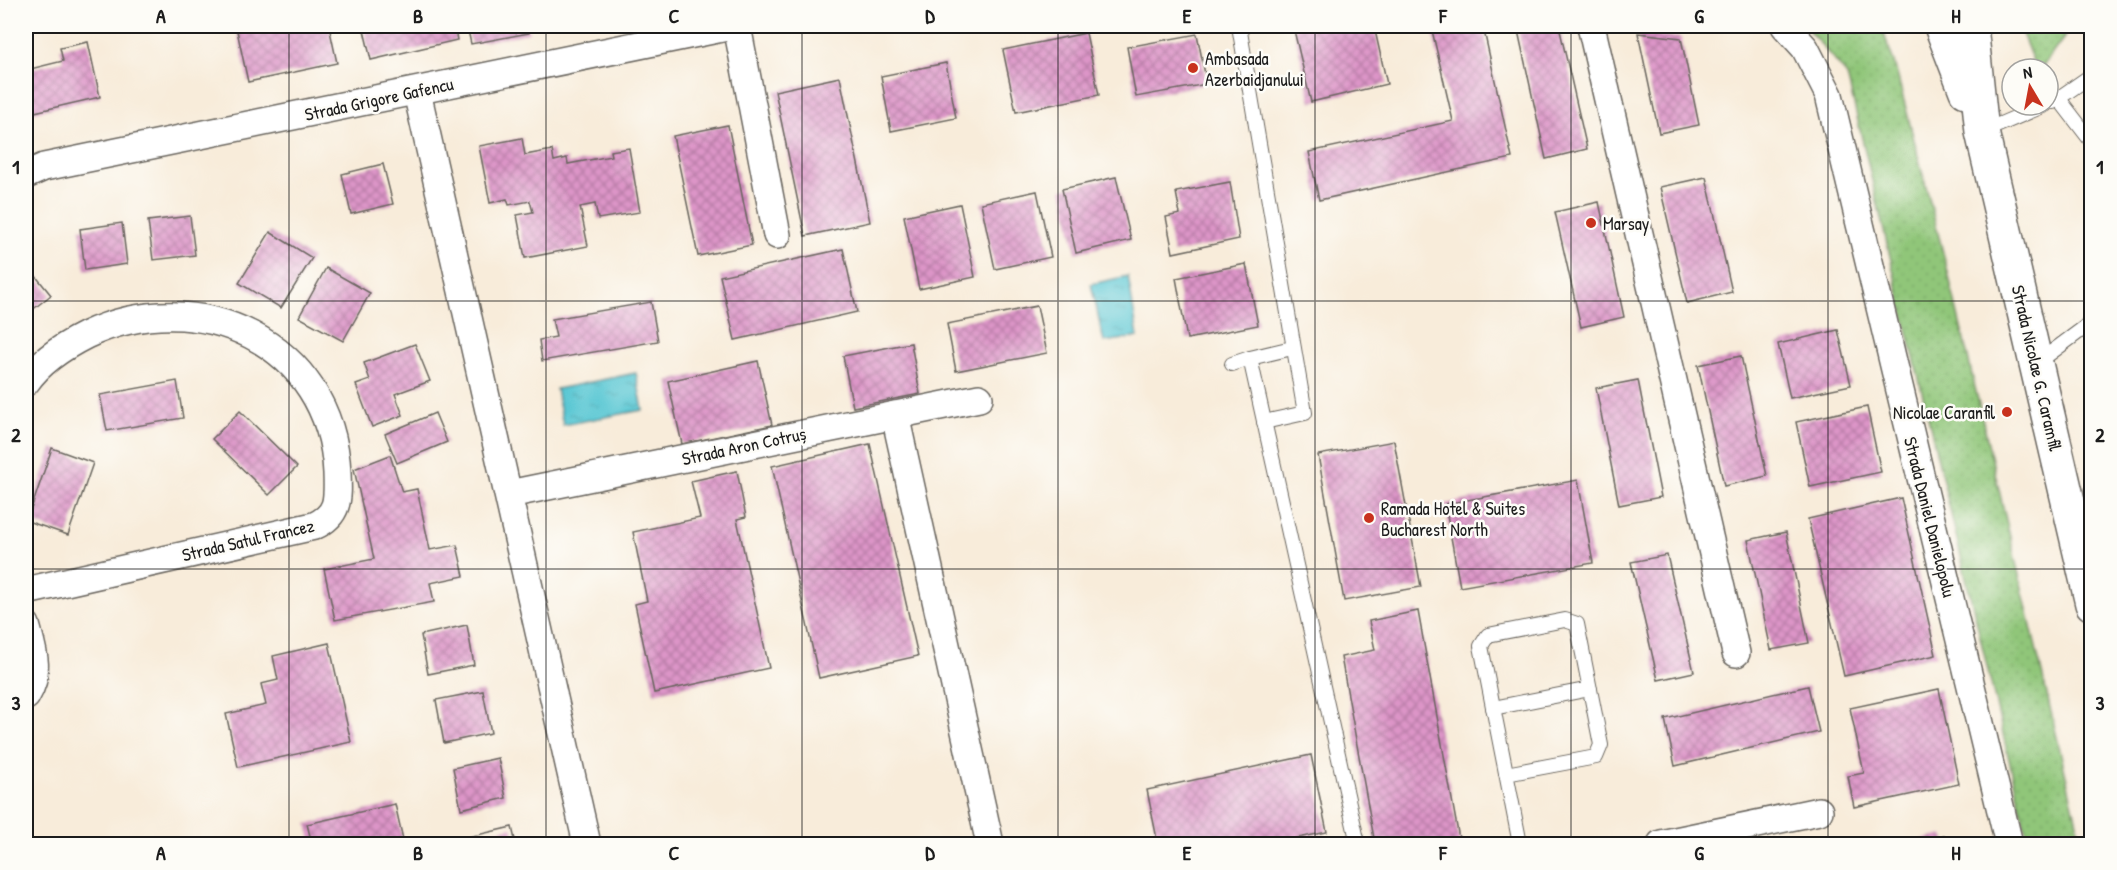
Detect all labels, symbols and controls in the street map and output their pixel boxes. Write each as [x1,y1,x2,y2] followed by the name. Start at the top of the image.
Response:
[156,2,166,29] text: A
[413,2,423,29] text: B
[669,2,680,29] text: C
[925,2,935,29] text: D
[1183,2,1192,29] text: E
[1438,2,1448,29] text: F
[1694,2,1704,29] text: G
[1951,2,1961,29] text: H
[1205,46,1304,92] place label: Ambasada Azerbaidjanului
[2000,57,2060,117] north arrow
[1186,61,1200,75] marker: Ambasada Azerbaidjanului
[2021,61,2034,84] text: N
[302,71,456,127] street label: Strada Grigore Gafencu
[12,153,20,180] text: 1
[2096,153,2104,180] text: 1
[1603,211,1650,236] place label: Marsay
[1584,216,1598,230] marker: Marsay
[2006,283,2068,454] street label: Strada Nicolae G. Caramfil
[1893,400,1995,425] place label: Nicolae Caranfil
[2000,405,2014,419] marker: Nicolae Caranfil
[11,421,21,448] text: 2
[680,421,808,471] street label: Strada Aron Cotruș
[2095,421,2105,448] text: 2
[1898,434,1962,600] street label: Strada Daniel Danielopolu
[1381,496,1525,542] place label: Ramada Hotel & Suites Bucharest North
[1362,511,1376,525] marker: Ramada Hotel & Suites Bucharest North
[179,513,317,567] street label: Strada Satul Francez
[12,689,21,716] text: 3
[2096,689,2105,716] text: 3
[156,839,166,866] text: A
[413,839,423,866] text: B
[669,839,680,866] text: C
[925,839,935,866] text: D
[1183,839,1192,866] text: E
[1438,839,1448,866] text: F
[1694,839,1704,866] text: G
[1951,839,1961,866] text: H

